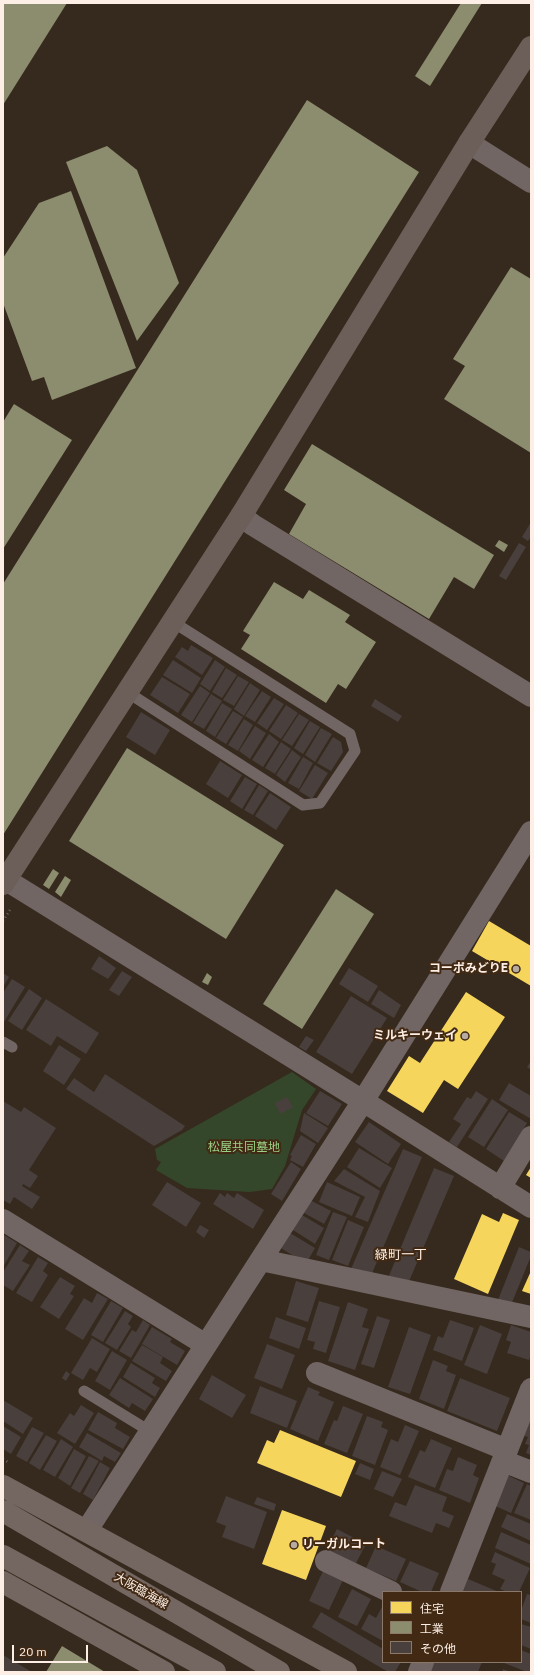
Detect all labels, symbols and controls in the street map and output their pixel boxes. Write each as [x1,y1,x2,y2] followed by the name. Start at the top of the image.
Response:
[429,962,508,976] place label: コーポみどりE
[511,964,521,974] marker: コーポみどりE
[373,1029,457,1043] place label: ミルキーウェイ
[460,1031,470,1041] marker: ミルキーウェイ
[208,1141,280,1155] park label: 松屋共同墓地
[375,1247,427,1263] district label: 緑町一丁
[302,1538,386,1552] place label: リーガルコート
[289,1540,299,1550] marker: リーガルコート
[111,1570,171,1612] street label: 大阪臨海線
[382,1591,522,1663] legend
[420,1601,444,1616] text: 住宅
[420,1621,444,1636] text: 工業
[14,1637,90,1663] scale bar
[420,1641,456,1656] text: その他
[19,1644,47,1659] text: 20 m

